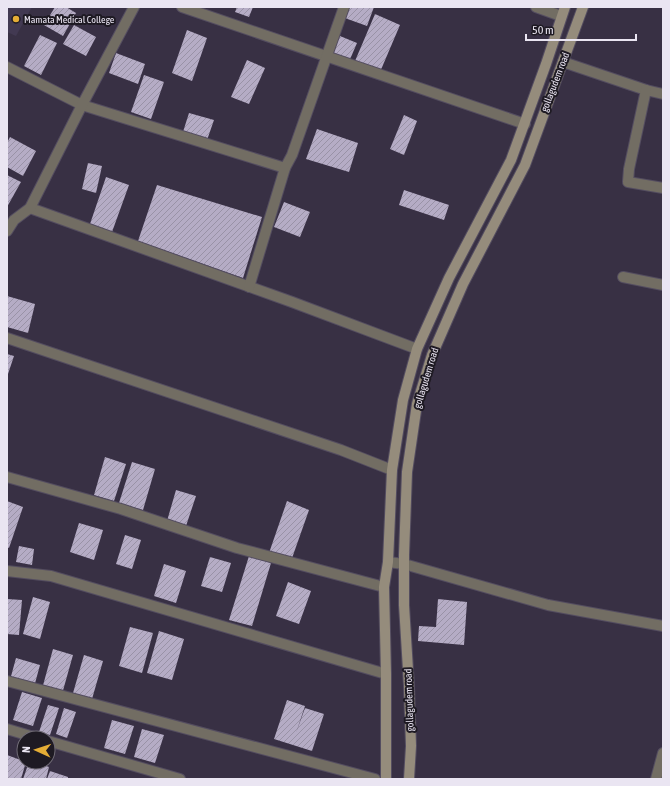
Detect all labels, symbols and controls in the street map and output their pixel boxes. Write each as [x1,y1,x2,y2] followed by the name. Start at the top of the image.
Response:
[11,14,21,24] marker: Mamata Medical College
[24,14,115,25] place label: Mamata Medical College
[526,16,636,42] scale bar
[532,23,554,37] text: 50 m
[539,50,571,113] street label: gollagudem road
[412,346,441,410] street label: gollagudem road
[402,668,416,732] street label: gollagudem road
[16,730,56,770] north arrow
[20,746,32,753] text: N

